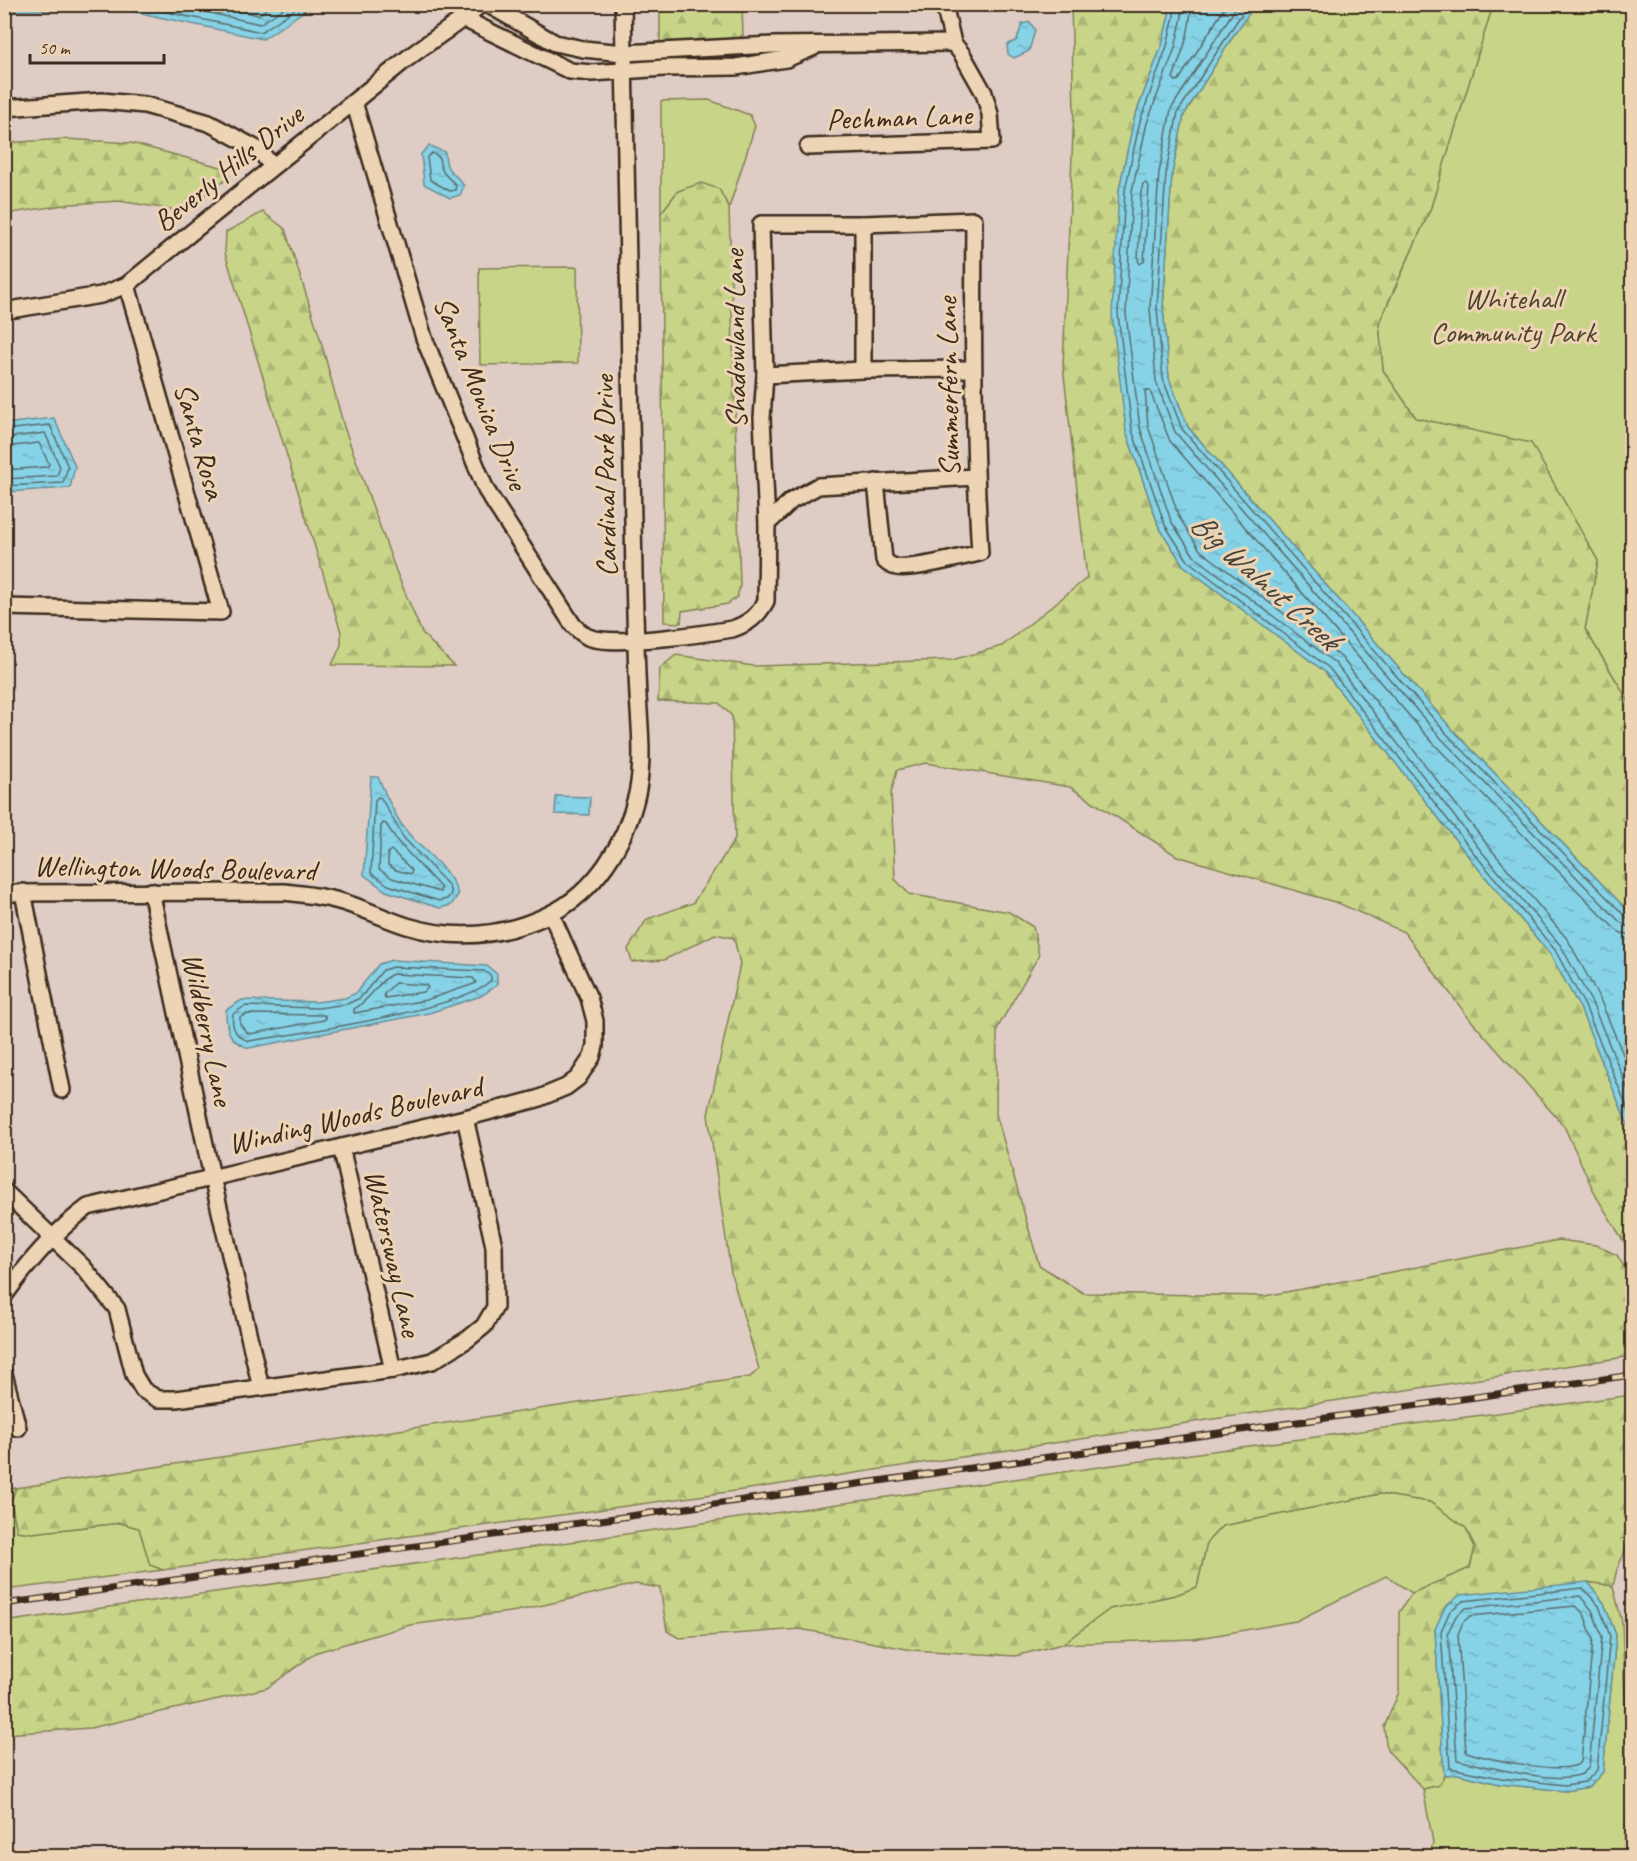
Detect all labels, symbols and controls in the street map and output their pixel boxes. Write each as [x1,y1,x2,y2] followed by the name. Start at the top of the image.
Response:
[30,27,164,65] scale bar
[39,37,72,59] text: 50 m
[145,95,312,240] street label: Beverly Hills Drive
[826,95,974,139] street label: Pechman Lane
[714,247,756,429] street label: Shadowland Lane
[1430,279,1598,351] park label: Whitehall Community Park
[425,291,538,497] street label: Santa Monica Drive
[927,294,969,477] street label: Summerfern Lane
[584,373,626,577] street label: Cardinal Park Drive
[165,379,235,505] street label: Santa Rosa
[1182,503,1353,663] water label: Big Walnut Creek
[34,847,320,890] street label: Wellington Woods Boulevard
[173,949,243,1111] street label: Wildberry Lane
[225,1066,490,1163] street label: Winding Woods Boulevard
[355,1166,431,1342] street label: Watersway Lane

